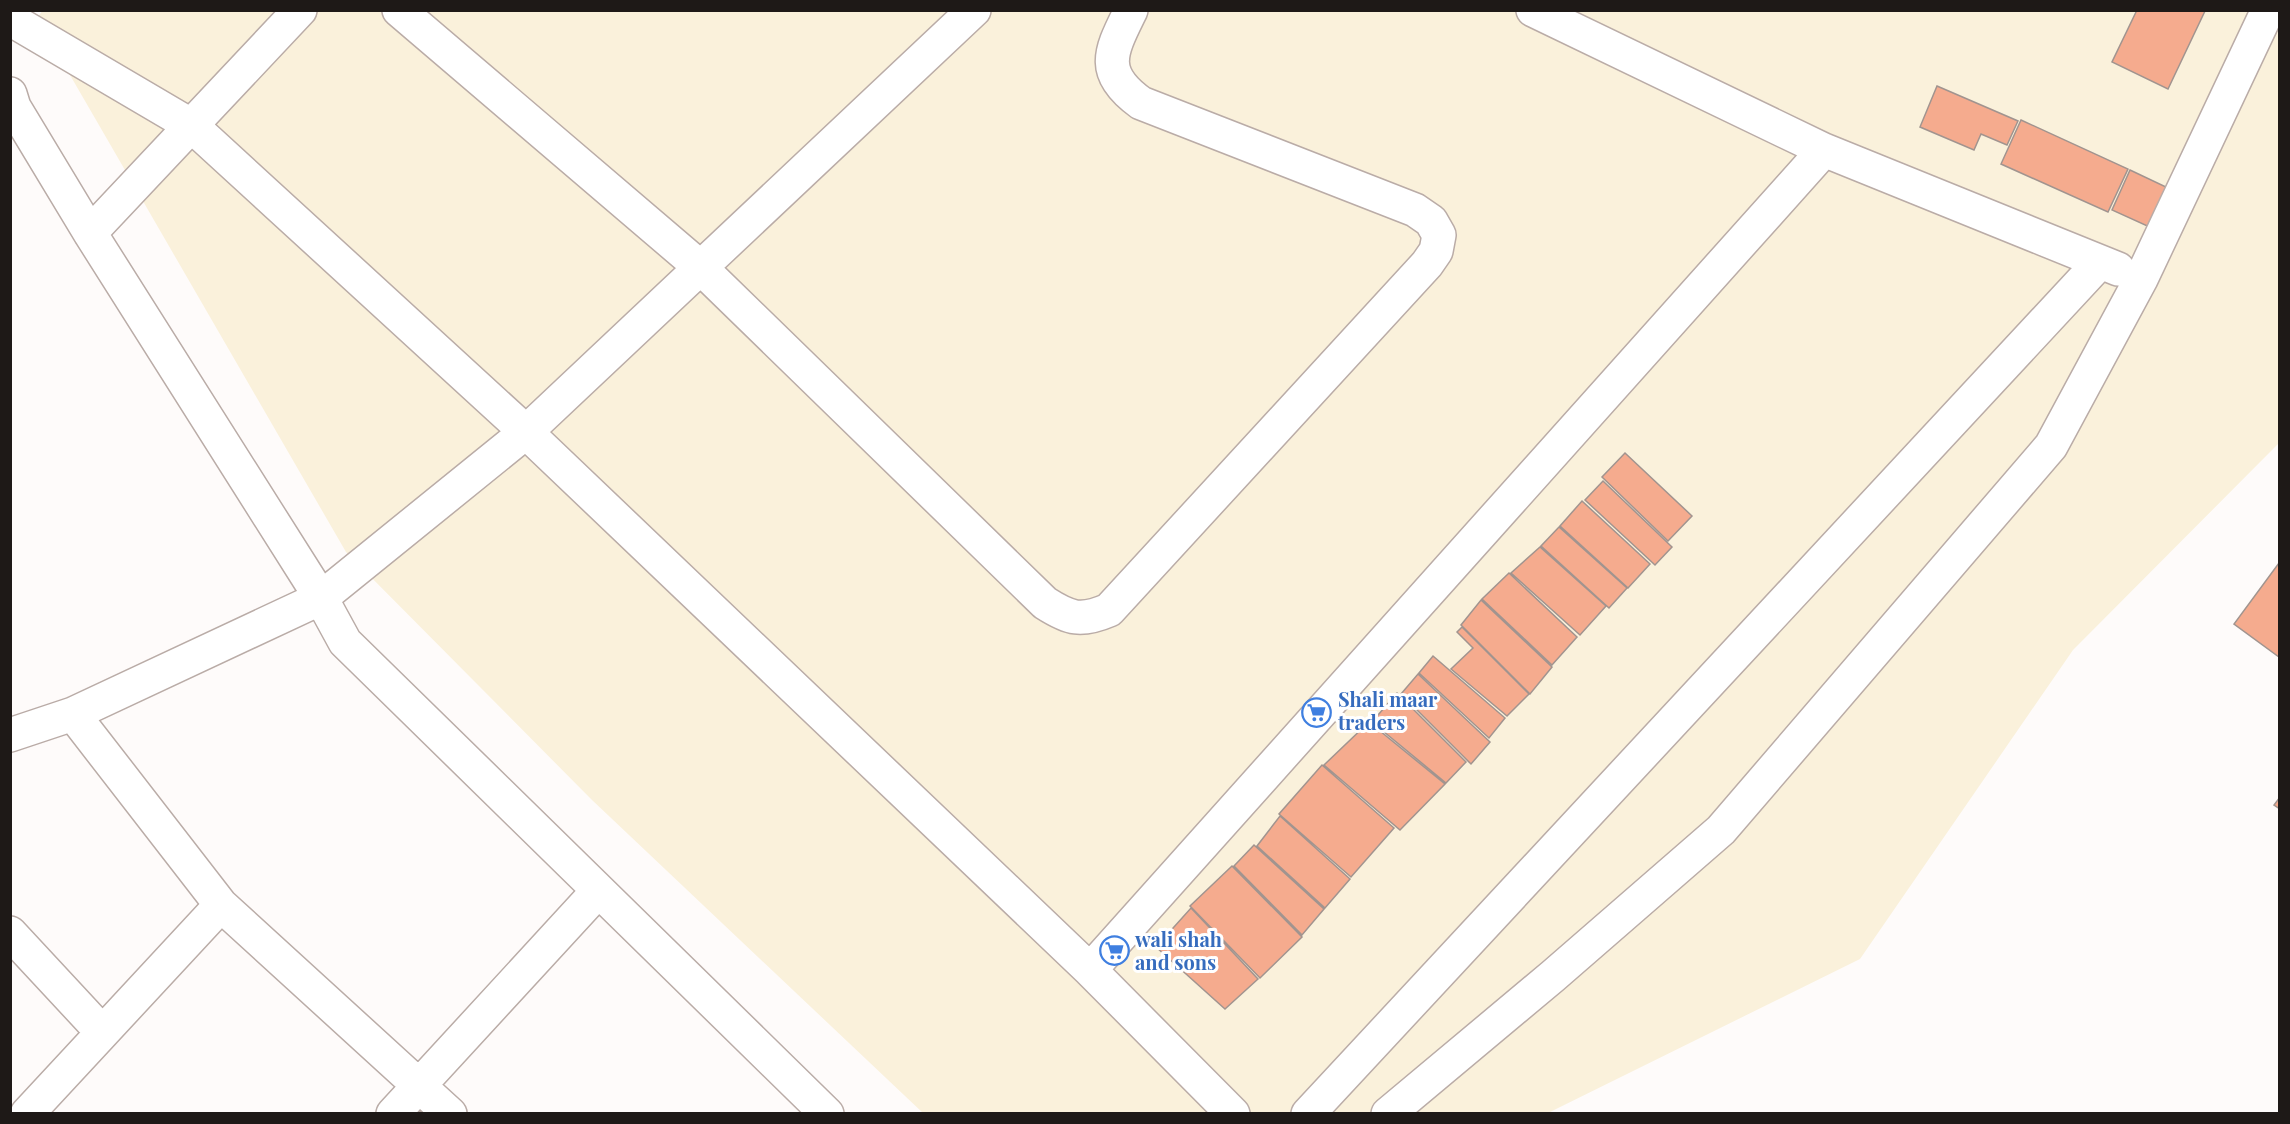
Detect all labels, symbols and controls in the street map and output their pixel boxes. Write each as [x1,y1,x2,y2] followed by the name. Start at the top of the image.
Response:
[1337,685,1438,735] place label: Shali maar traders
[1301,696,1333,728] supermarket icon: Shali maar traders
[1134,925,1222,975] place label: wali shah and sons
[1098,935,1130,967] supermarket icon: wali shah and sons

